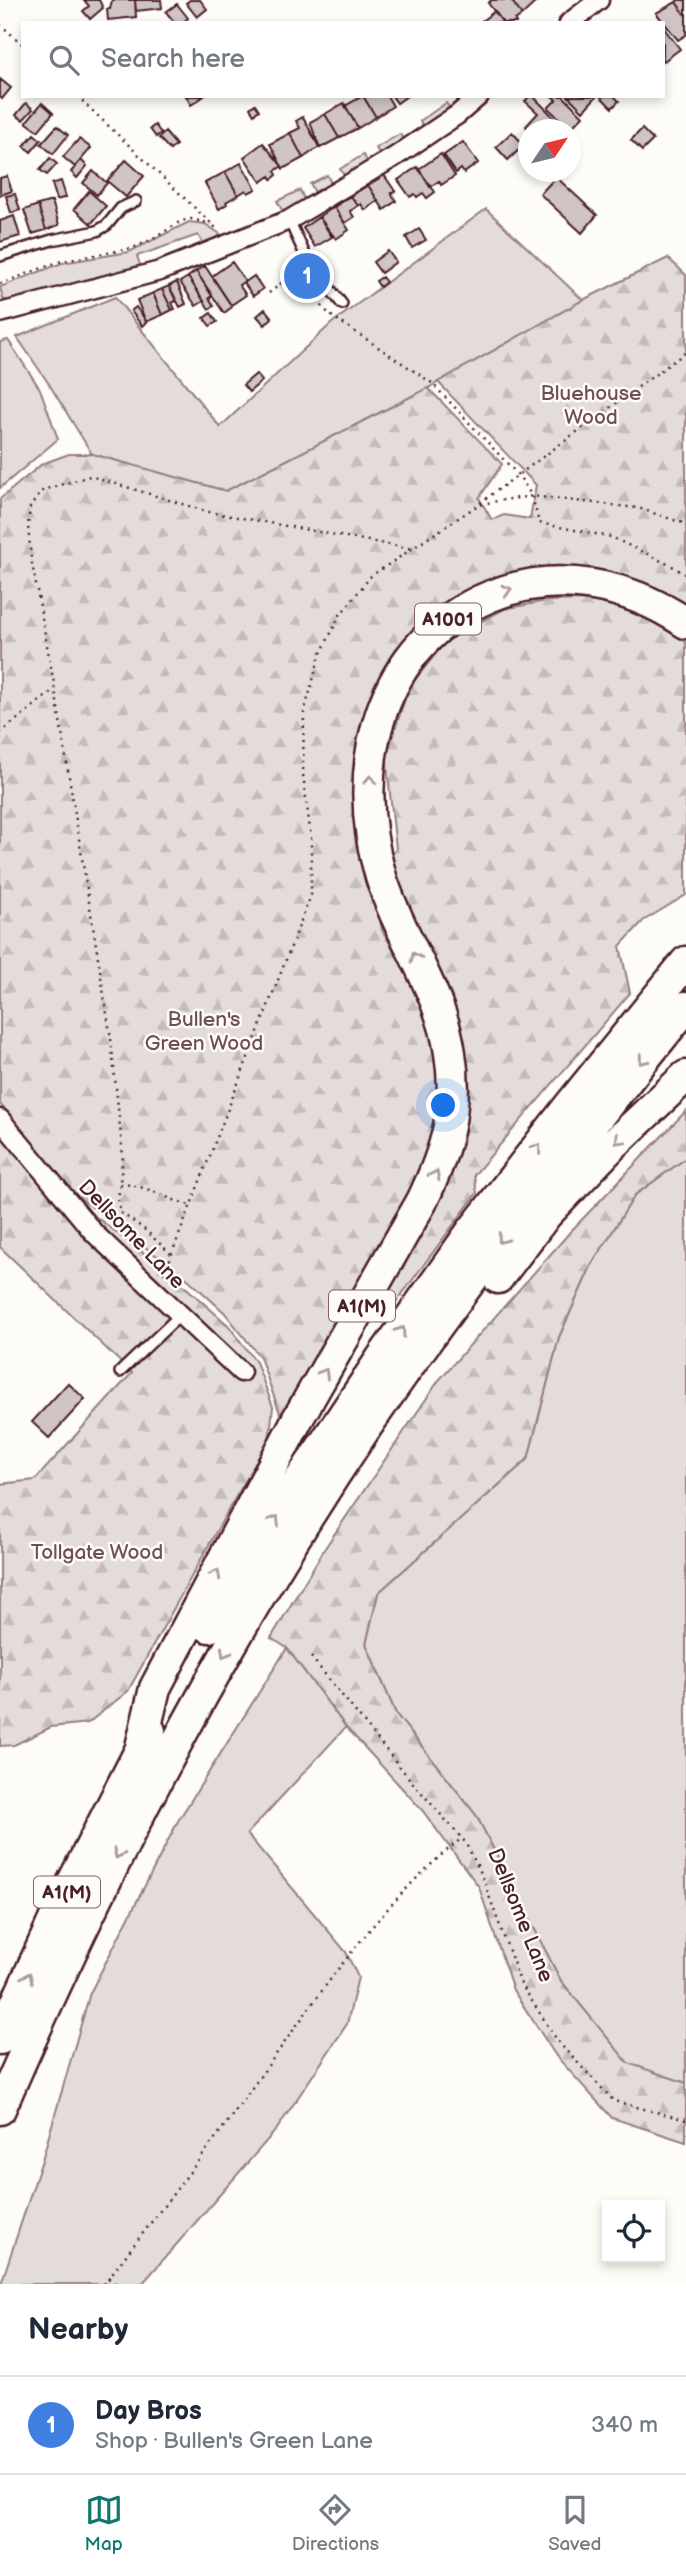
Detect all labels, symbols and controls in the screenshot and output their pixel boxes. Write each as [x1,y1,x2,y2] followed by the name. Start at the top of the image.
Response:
[21,21,665,98] search box
[45,41,83,79] icon: search
[101,44,245,75] text: Search here
[518,119,581,182] north arrow
[284,250,330,302] pin: 1
[540,381,642,430] park label: Bluehouse Wood
[501,584,513,599] one-way arrow
[415,604,481,634] road number: A1001
[362,774,377,785] one-way arrow
[410,952,424,964] one-way arrow
[145,1007,263,1056] park label: Bullen's Green Wood
[639,1052,651,1065] one-way arrow
[426,1088,460,1122] your location
[614,1131,627,1144] one-way arrow
[528,1143,541,1156] one-way arrow
[426,1170,440,1182] one-way arrow
[73,1174,190,1294] street label: Dellsome Lane
[497,1231,510,1243] one-way arrow
[329,1290,395,1322] road number: A1(M)
[393,1326,405,1339] one-way arrow
[316,1368,329,1381] one-way arrow
[266,1514,279,1527] one-way arrow
[31,1540,163,1565] park label: Tollgate Wood
[208,1568,221,1581] one-way arrow
[220,1646,233,1659] one-way arrow
[482,1845,559,1986] street label: Dellsome Lane
[112,1847,126,1859] one-way arrow
[34,1876,100,1908] road number: A1(M)
[19,1971,33,1984] one-way arrow
[602,2200,665,2263] map controls
[602,2200,665,2263] button: locate
[28,2312,128,2348] text: Nearby
[95,2396,202,2427] text: Day Bros
[46,2411,56,2439] text: 1
[591,2411,658,2439] text: 340 m
[95,2427,373,2455] text: Shop · Bullen's Green Lane
[85,2491,123,2556] tab: Map
[292,2491,379,2556] tab: Directions
[548,2491,601,2556] tab: Saved

